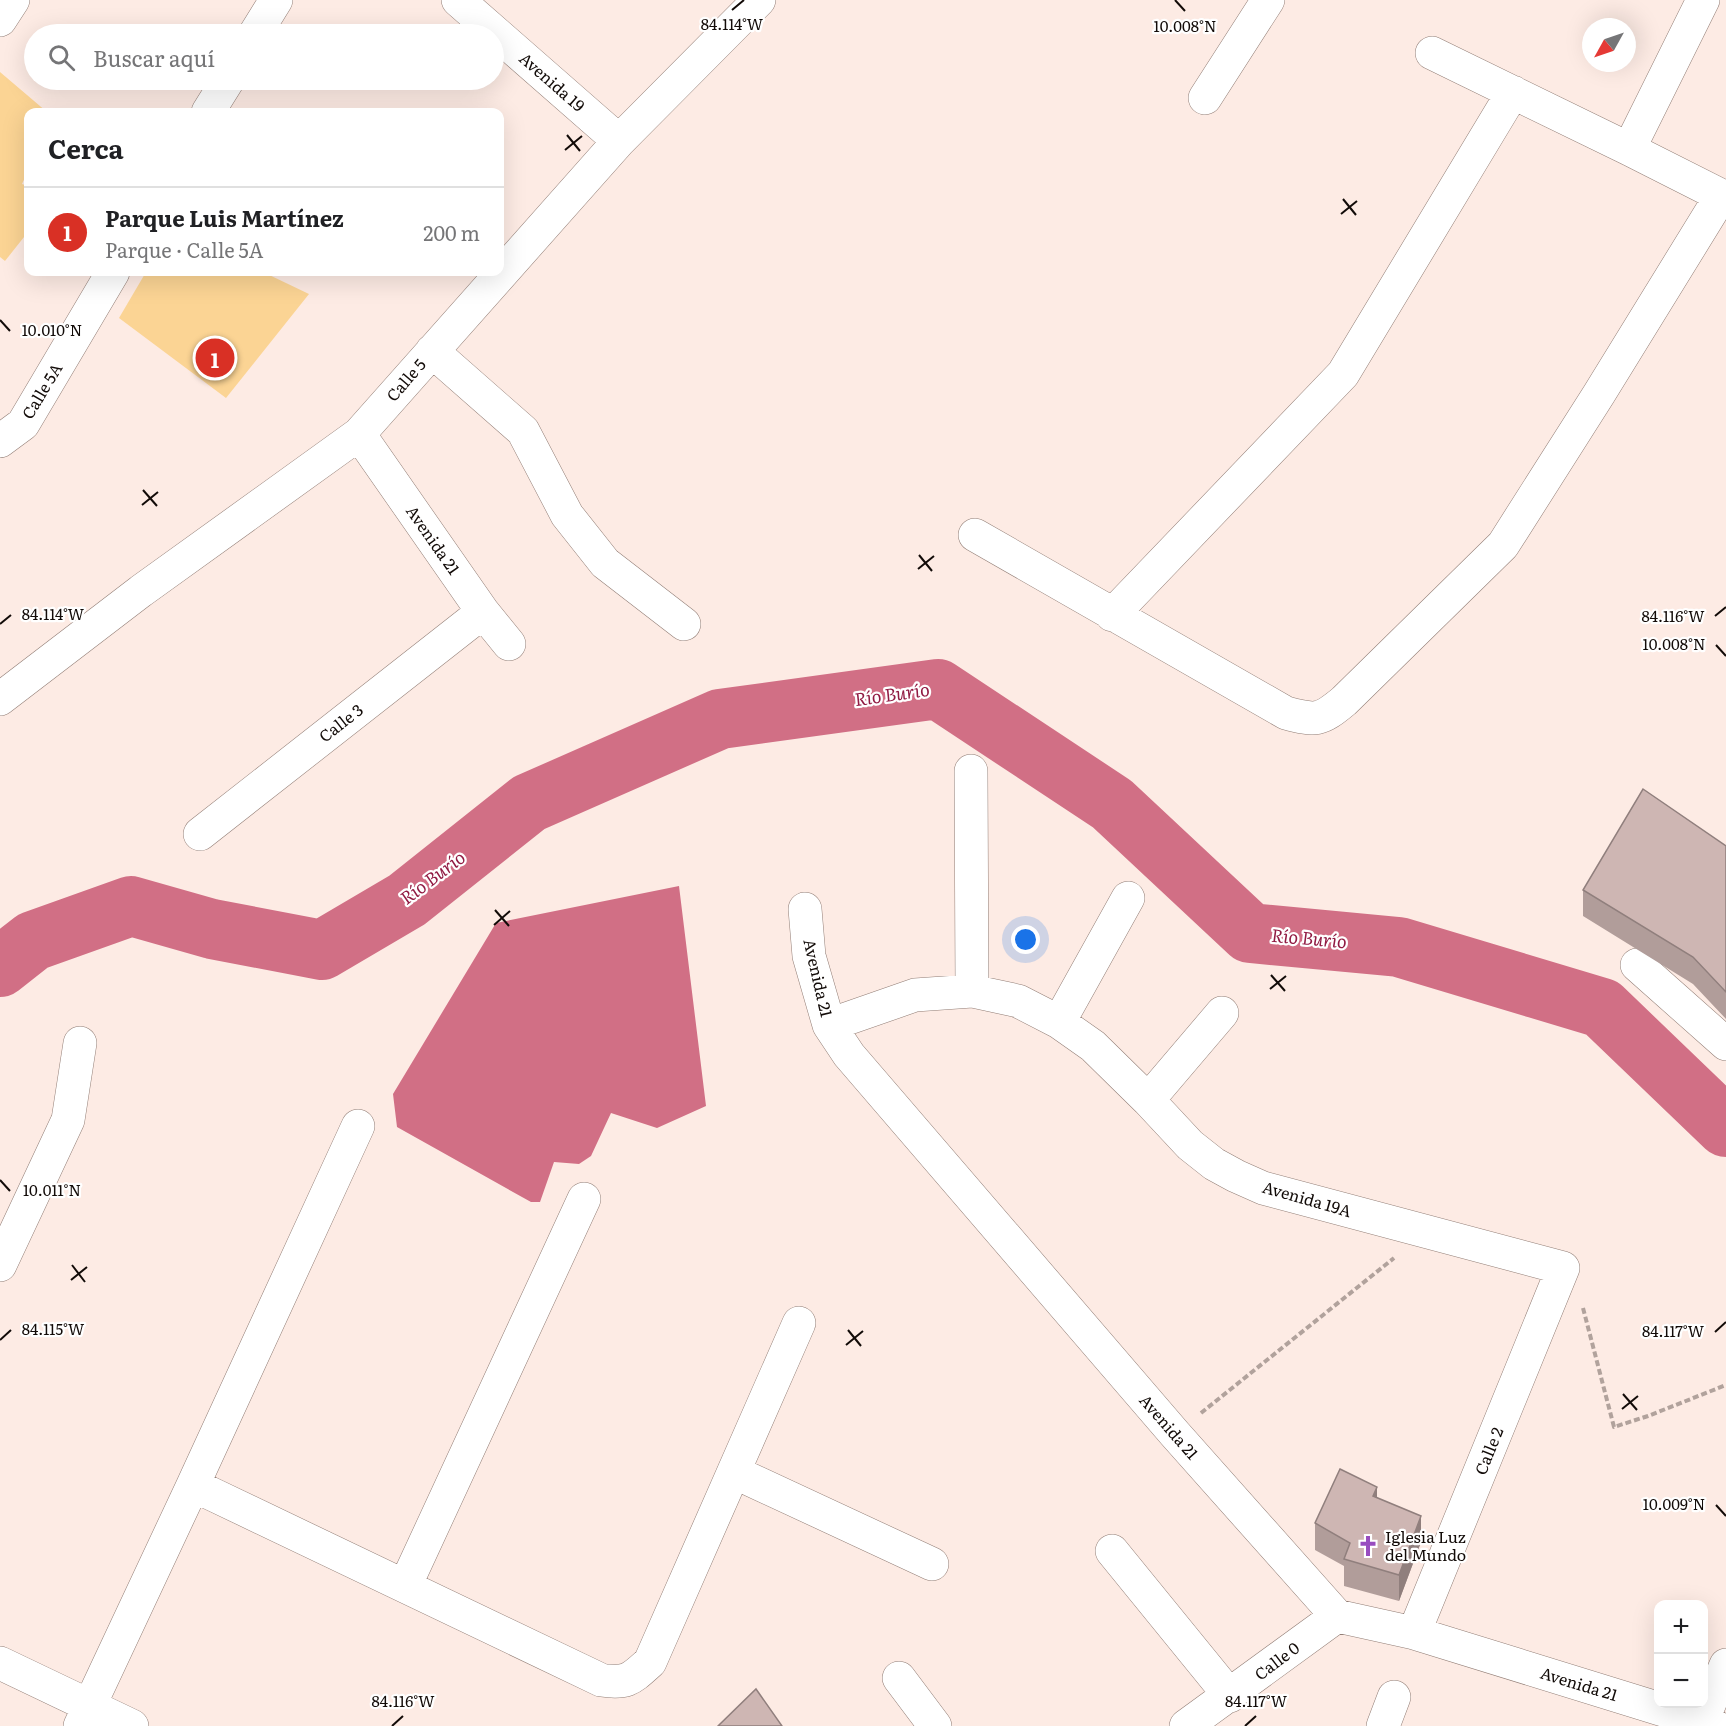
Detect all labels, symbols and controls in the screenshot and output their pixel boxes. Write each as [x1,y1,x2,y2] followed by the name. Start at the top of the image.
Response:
[701,12,764,35] text: 84.114°W
[1154,14,1216,37] text: 10.008°N
[1582,18,1636,72] north arrow
[24,24,504,90] search box
[45,41,78,74] icon: search
[93,41,215,74] text: Buscar aquí
[515,46,591,117] street label: Avenida 19
[48,128,124,167] text: Cerca
[105,201,344,234] text: Parque Luis Martínez
[63,217,72,247] text: 1
[423,217,480,247] text: 200 m
[105,234,263,264] text: Parque · Calle 5A
[22,318,82,341] text: 10.010°N
[196,336,234,380] pin: 1
[380,353,431,406] street label: Calle 5
[15,358,67,423] street label: Calle 5A
[401,500,467,579] street label: Avenida 21
[22,602,85,625] text: 84.114°W
[1641,604,1705,627] text: 84.116°W
[1643,632,1705,655] text: 10.008°N
[852,675,931,712] water label: Río Burío
[313,697,368,747] street label: Calle 3
[394,843,470,910] water label: Río Burío
[1270,921,1348,954] water label: Río Burío
[1011,925,1040,954] your location
[798,936,840,1020] street label: Avenida 21
[1260,1174,1355,1222] street label: Avenida 19A
[23,1178,81,1201] text: 10.011°N
[22,1317,85,1340] text: 84.115°W
[1642,1319,1705,1342] text: 84.117°W
[1135,1388,1205,1465] street label: Avenida 21
[1468,1423,1509,1478] street label: Calle 2
[1643,1492,1705,1515] text: 10.009°N
[1385,1524,1466,1566] place label: Iglesia Luz del Mundo
[1356,1534,1380,1558] church icon: Iglesia Luz del Mundo
[1654,1600,1708,1708] map controls
[1654,1600,1708,1654] button: +
[1249,1635,1304,1685] street label: Calle 0
[1654,1654,1708,1708] button: −
[1538,1660,1621,1706] street label: Avenida 21
[371,1689,435,1712] text: 84.116°W
[1225,1689,1288,1712] text: 84.117°W

